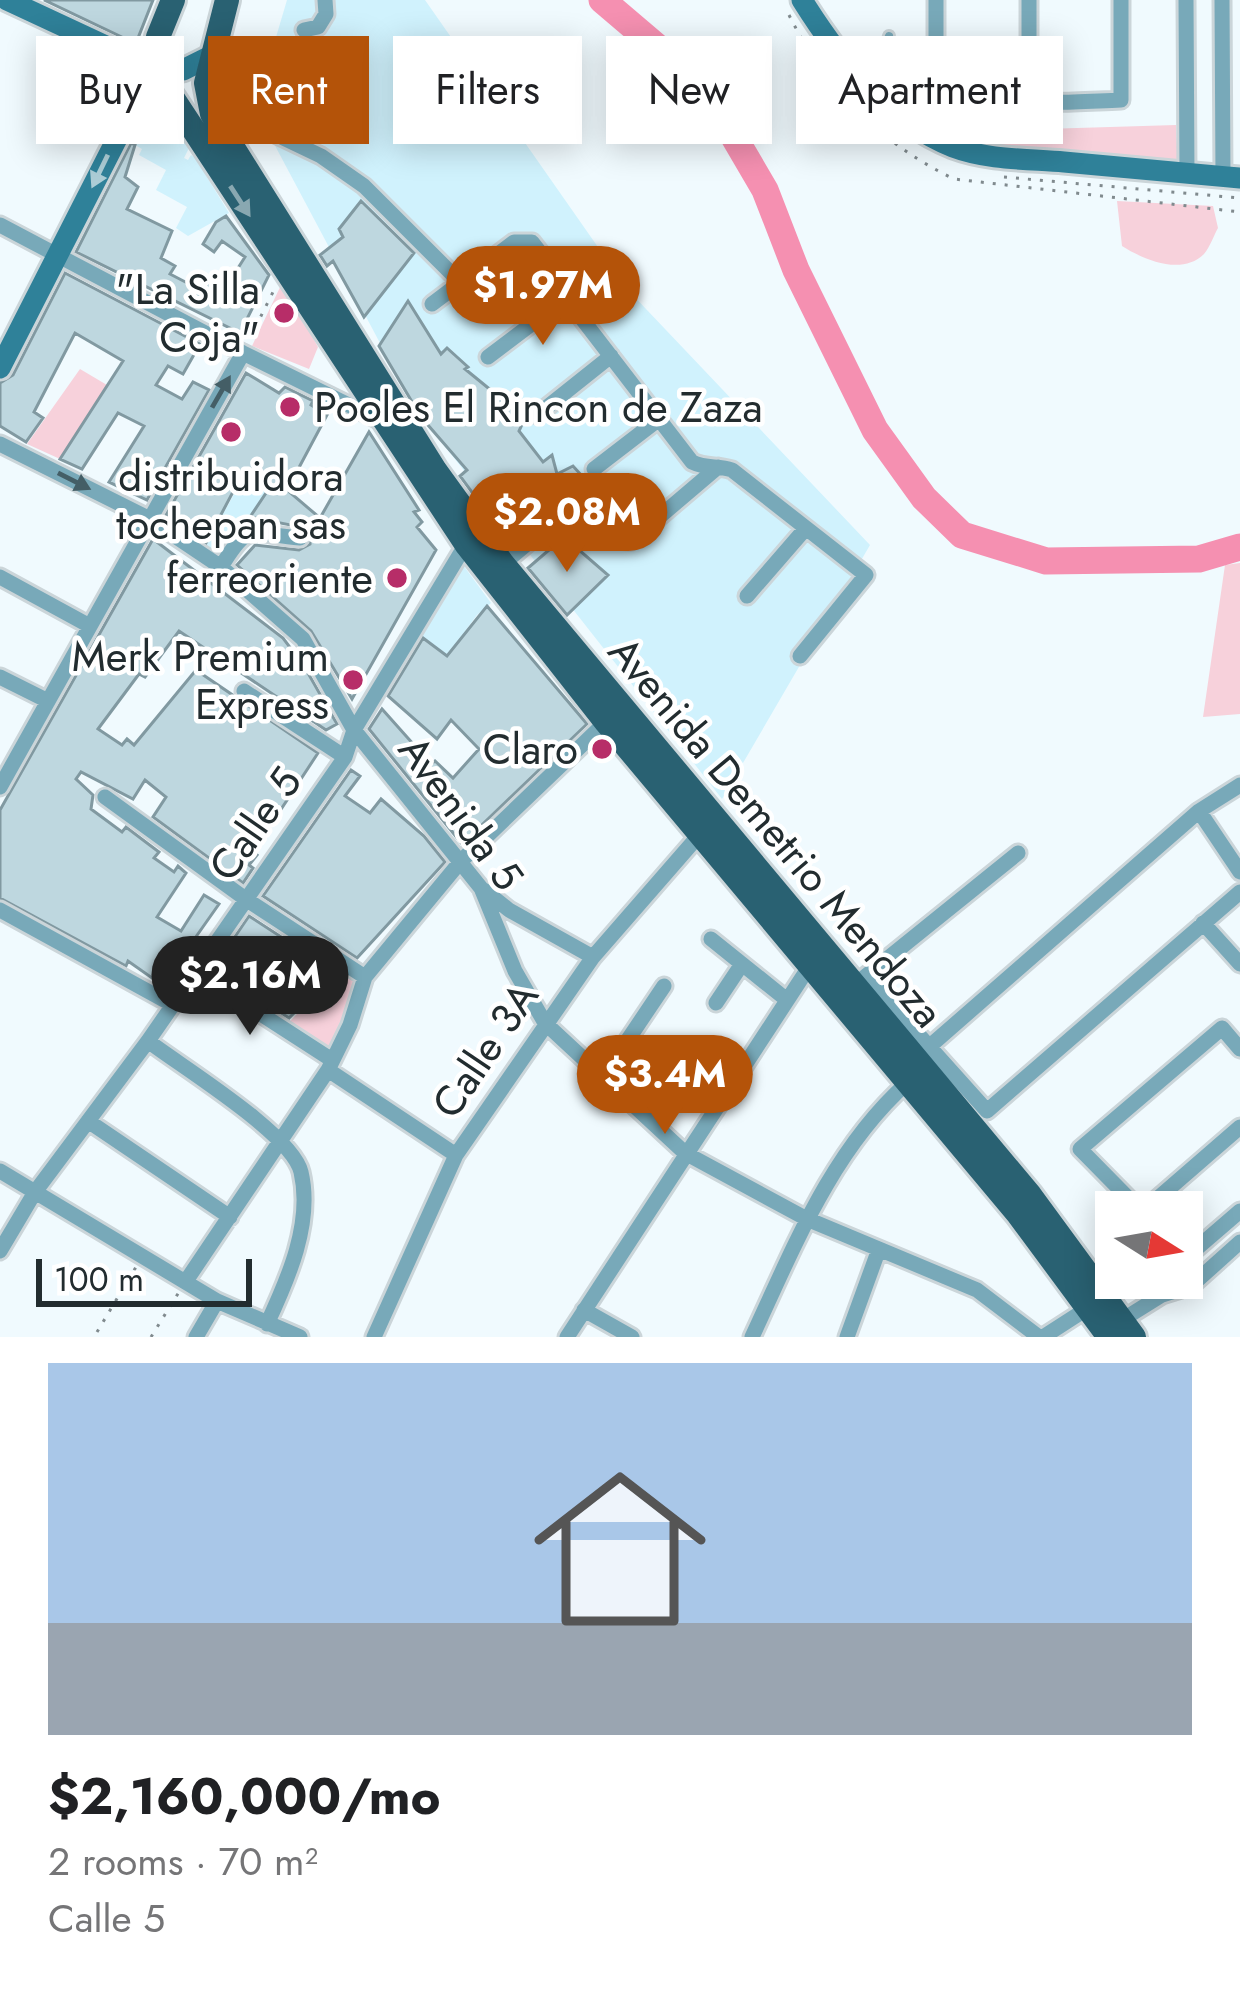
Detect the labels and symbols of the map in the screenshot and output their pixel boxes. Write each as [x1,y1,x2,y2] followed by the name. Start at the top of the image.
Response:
[90,154,110,189] one-way arrow
[228,185,250,218] one-way arrow
[445,246,641,348] pin: $1.97M
[115,259,260,368] place label: "La Silla Coja"
[271,300,297,326] marker: "La Silla Coja"
[209,375,230,408] one-way arrow
[314,377,763,438] place label: Pooles El Rincon de Zaza
[277,394,303,420] marker: Pooles El Rincon de Zaza
[218,419,244,445] marker: distribuidora tochepan sas
[116,446,346,555] place label: distribuidora tochepan sas
[57,471,92,491] one-way arrow
[469,473,665,575] pin: $2.08M
[166,548,373,609] place label: ferreoriente
[384,565,410,591] marker: ferreoriente
[594,623,958,1041] street label: Avenida Demetrio Mendoza
[72,626,329,735] place label: Merk Premium Express
[340,667,366,693] marker: Merk Premium Express
[483,719,578,780] place label: Claro
[384,723,538,903] street label: Avenida 5
[589,736,615,762] marker: Claro
[194,755,316,893] street label: Calle 5
[152,936,348,1038] pin: $2.16M
[417,969,553,1130] street label: Calle 3A
[581,1035,749,1137] pin: $3.4M
[1095,1191,1203,1299] north arrow
[36,1253,252,1306] scale bar

